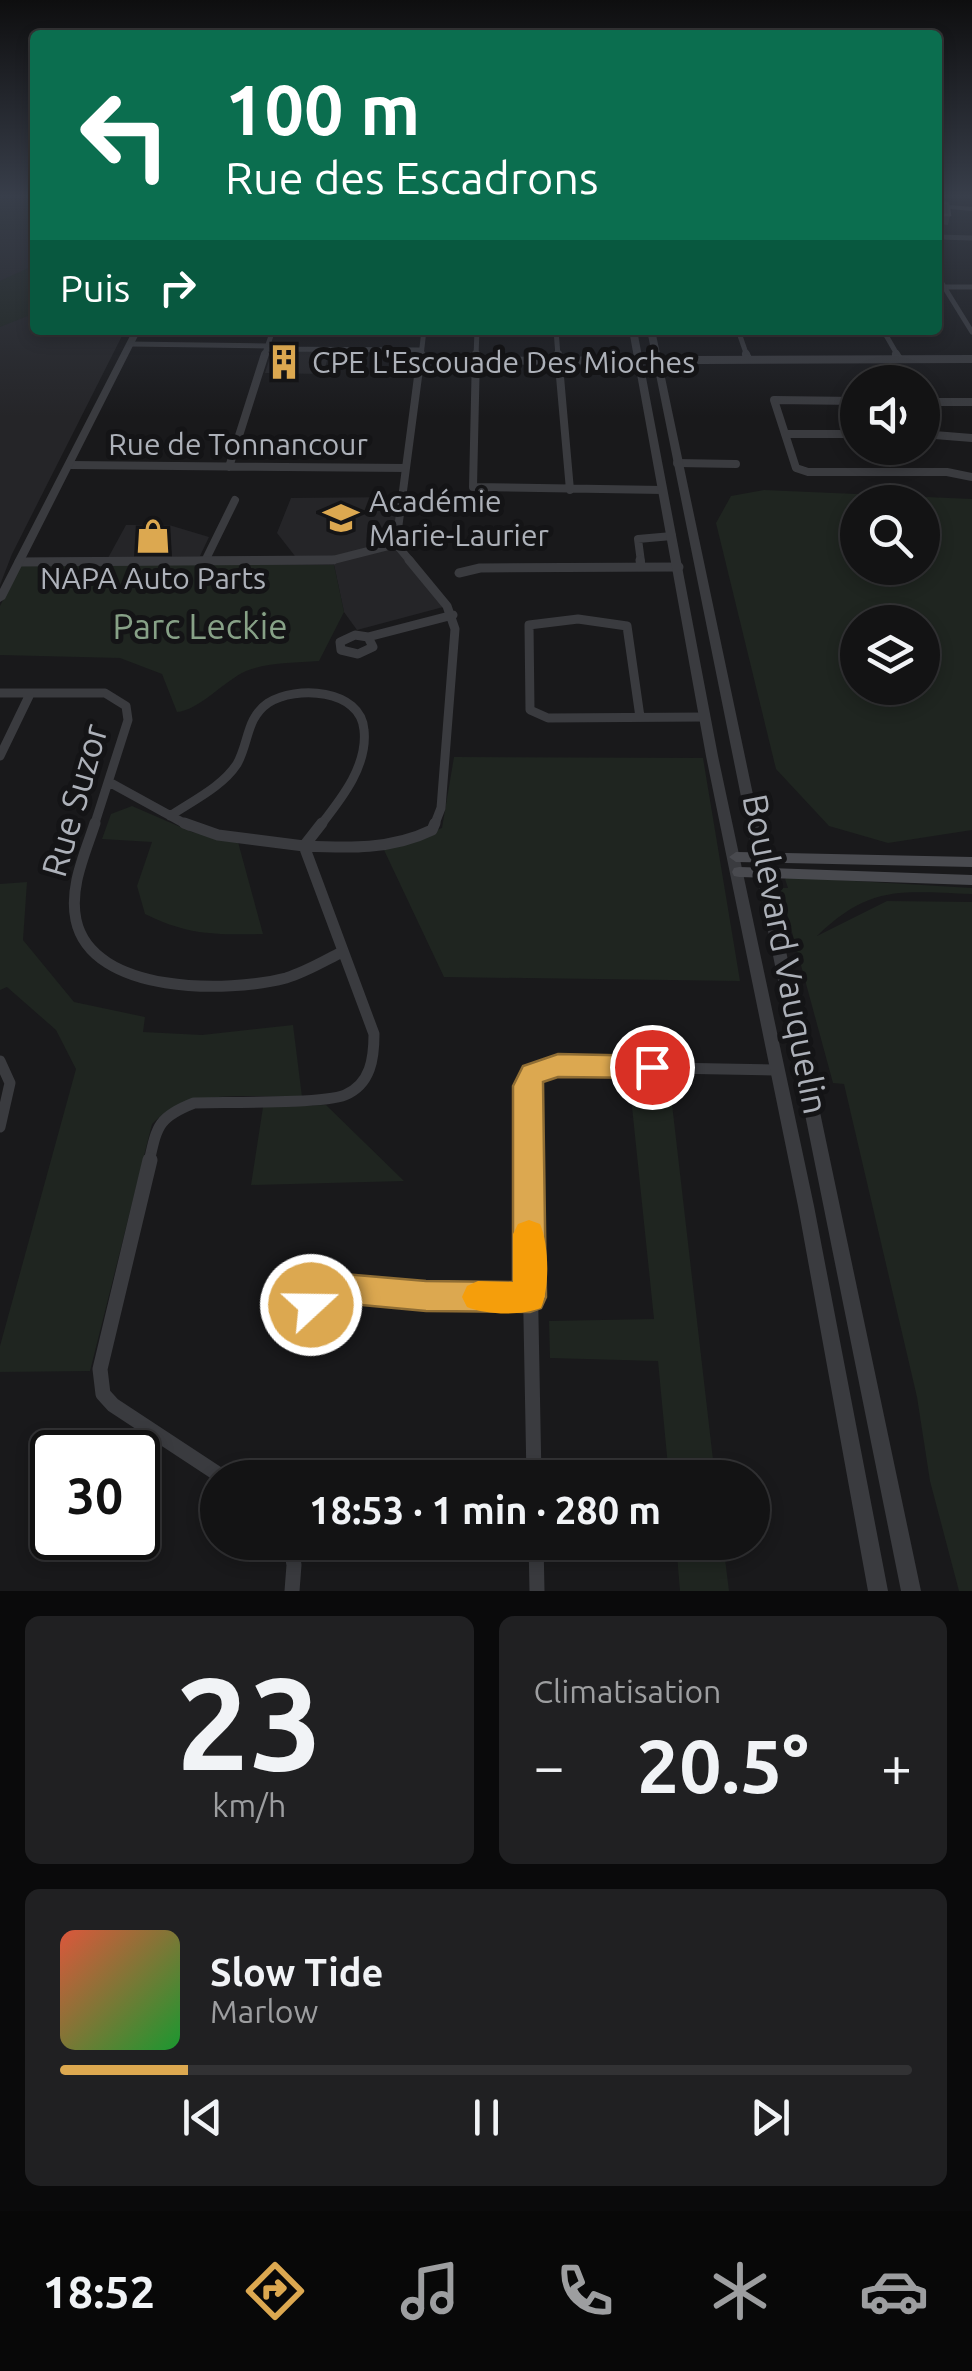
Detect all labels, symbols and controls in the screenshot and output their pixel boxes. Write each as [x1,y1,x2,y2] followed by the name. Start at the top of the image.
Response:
[60,70,190,200] icon: left
[225,70,420,148] text: 100 m
[225,152,598,203] text: Rue des Escadrons
[150,260,205,315] icon: right
[60,267,130,309] text: Puis
[265,343,303,381] building icon: CPE L'Escouade Des Mioches
[312,345,695,379] place label: CPE L'Escouade Des Mioches
[840,365,940,705] map controls
[840,365,940,465] button: sound
[108,427,368,461] street label: Rue de Tonnancour
[369,484,549,552] place label: Académie Marie-Laurier
[840,485,940,585] button: search
[322,499,360,537] school or university icon: Académie Marie-Laurier
[134,517,172,555] shop icon: NAPA Auto Parts
[40,561,266,595] place label: NAPA Auto Parts
[840,605,940,705] button: layers
[112,606,288,646] park label: Parc Leckie
[33,719,115,881] street label: Rue Suzor
[735,791,837,1117] street label: Boulevard Vauquelin
[610,1025,695,1110] pin
[625,1040,680,1095] icon: arrive
[259,1253,363,1357] position arrow
[30,1430,160,1560] speed limit sign: 30
[309,1489,661,1531] text: 18:53 · 1 min · 280 m
[176,1649,323,1795] text: 23
[534,1673,721,1709] text: Climatisation
[637,1723,809,1807] text: 20.5°
[534,1735,565,1796] text: −
[881,1735,912,1796] text: +
[212,1787,286,1823] text: km/h
[210,1951,383,1993] text: Slow Tide
[210,1993,318,2029] text: Marlow
[175,2090,230,2145] icon: previous
[459,2090,514,2145] icon: pause
[743,2090,798,2145] icon: next
[240,2256,310,2326] icon: directions
[395,2256,465,2326] icon: music
[550,2256,620,2326] icon: phone
[705,2256,775,2326] icon: climate
[859,2256,929,2326] icon: car
[42,2266,155,2317] text: 18:52

